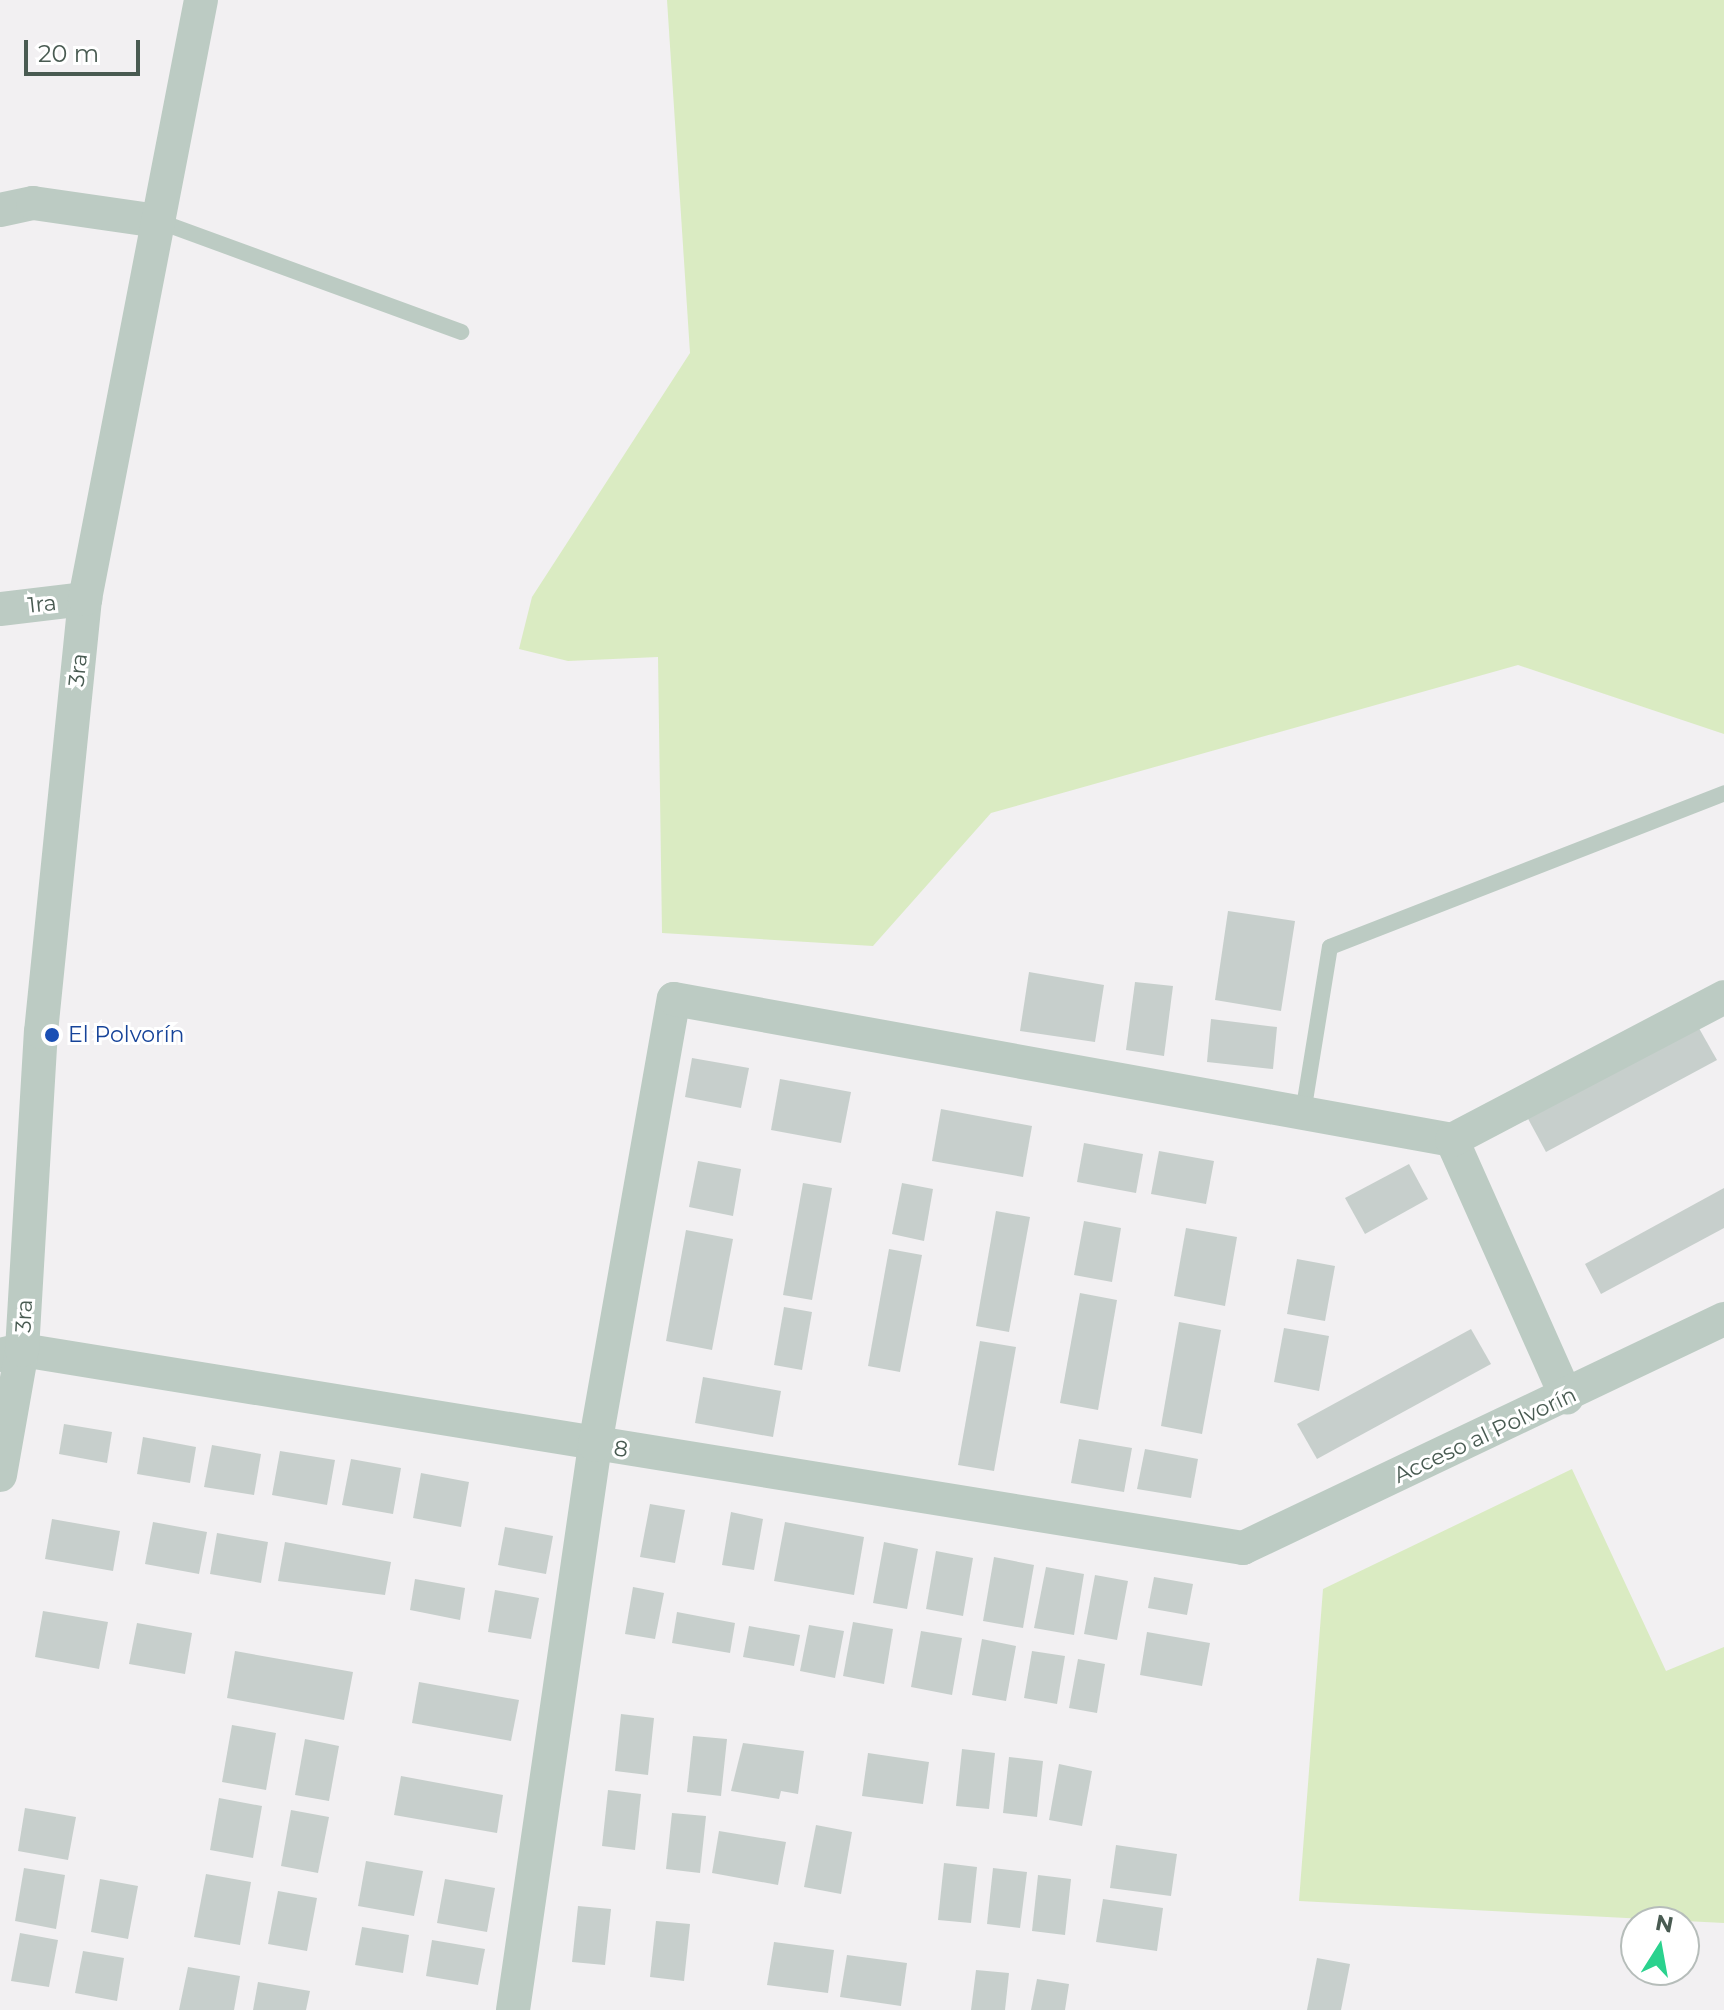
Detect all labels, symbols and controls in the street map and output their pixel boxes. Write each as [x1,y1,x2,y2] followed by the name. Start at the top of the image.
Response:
[28,24,144,74] scale bar
[38,39,99,68] text: 20 m
[26,589,58,619] street label: 1ra
[63,652,93,688] street label: 3ra
[68,1022,184,1048] place label: El Polvorín
[43,1026,61,1044] marker: El Polvorín
[10,1299,38,1333] street label: 3ra
[1390,1381,1580,1489] street label: Acceso al Polvorín
[612,1435,630,1463] street label: 8
[1620,1906,1700,1986] north arrow
[1653,1909,1676,1939] text: N

